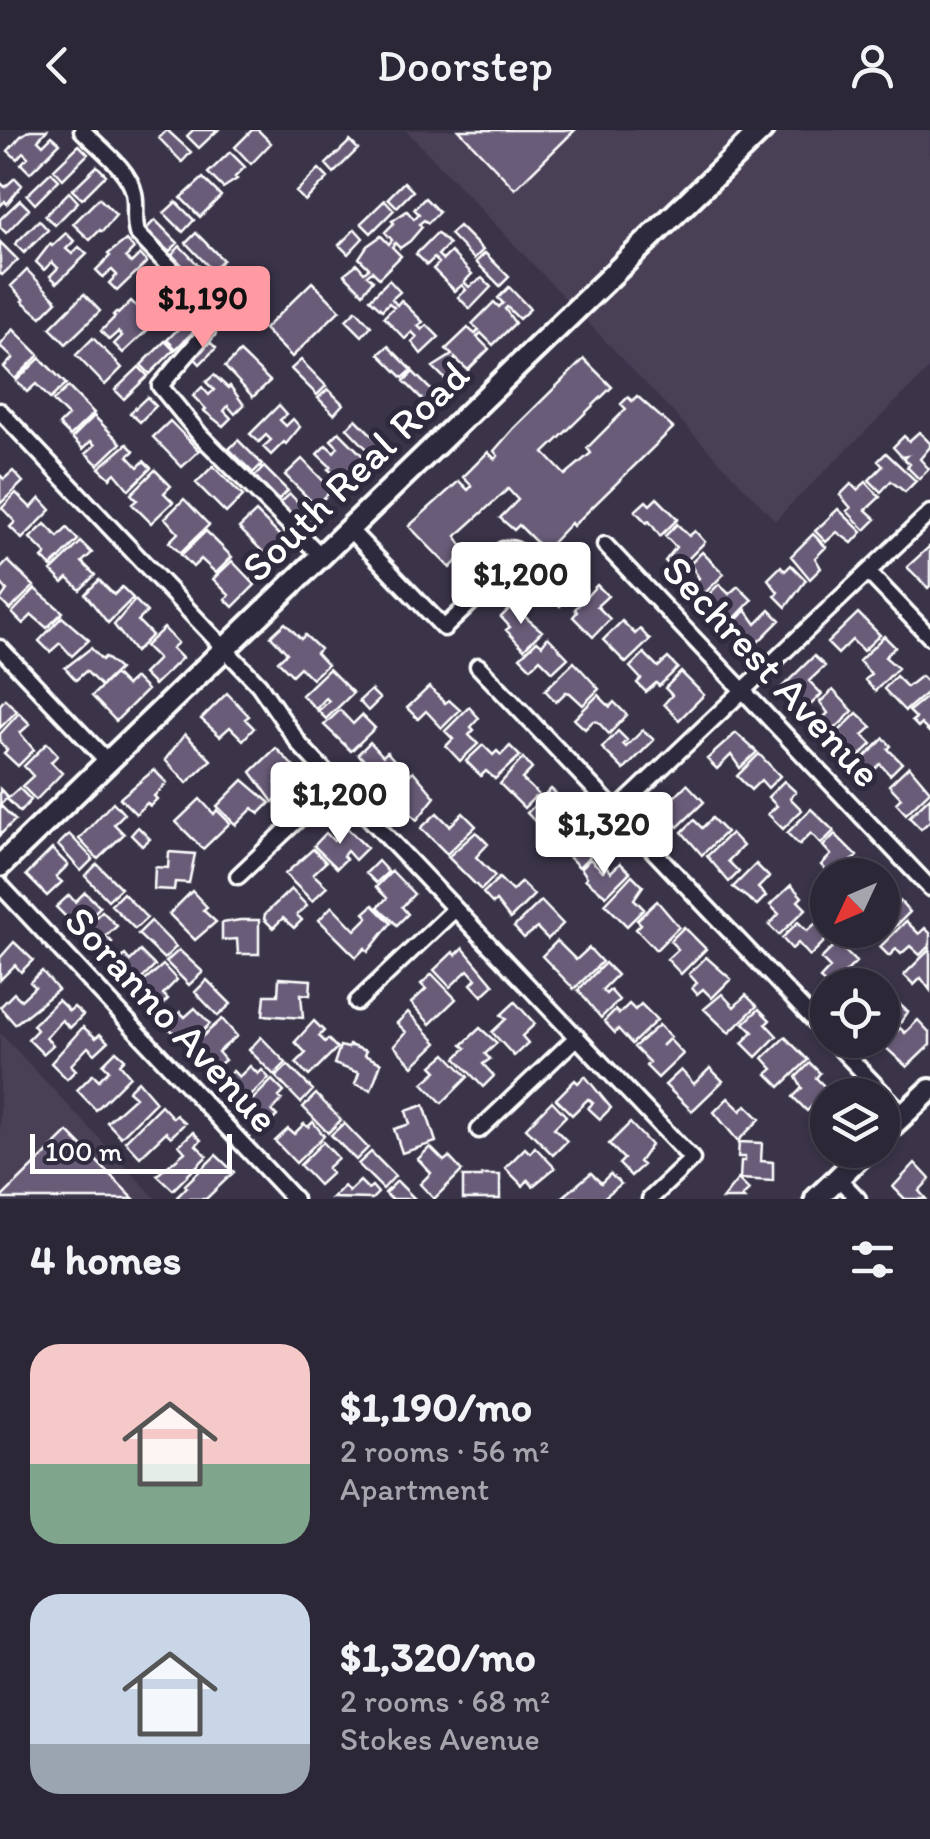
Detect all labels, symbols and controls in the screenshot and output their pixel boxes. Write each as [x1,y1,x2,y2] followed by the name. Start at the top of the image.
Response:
[30,38,85,93] icon: back
[377,38,553,92] text: Doorstep
[845,38,900,93] icon: person
[122,266,284,351] pin: $1,190
[158,279,248,317] text: $1,190
[231,350,479,592] street label: South Real Road
[440,542,602,627] pin: $1,200
[651,544,893,798] street label: Sechrest Avenue
[474,555,568,593] text: $1,200
[259,762,421,847] pin: $1,200
[293,775,387,813] text: $1,200
[523,792,685,877] pin: $1,320
[558,805,650,843] text: $1,320
[810,858,900,948] north arrow
[810,858,900,1168] map controls
[54,895,290,1143] street label: Soranno Avenue
[810,968,900,1058] button: locate
[810,1078,900,1168] button: layers
[30,1129,232,1174] scale bar
[45,1134,122,1168] text: 100 m
[845,1232,900,1287] icon: filters
[30,1234,181,1285] text: 4 homes
[340,1381,532,1432] text: $1,190/mo
[110,1384,230,1504] icon: home
[340,1432,549,1470] text: 2 rooms · 56 m²
[340,1470,489,1508] text: Apartment
[340,1631,536,1682] text: $1,320/mo
[110,1634,230,1754] icon: home
[340,1682,550,1720] text: 2 rooms · 68 m²
[340,1720,540,1758] text: Stokes Avenue

